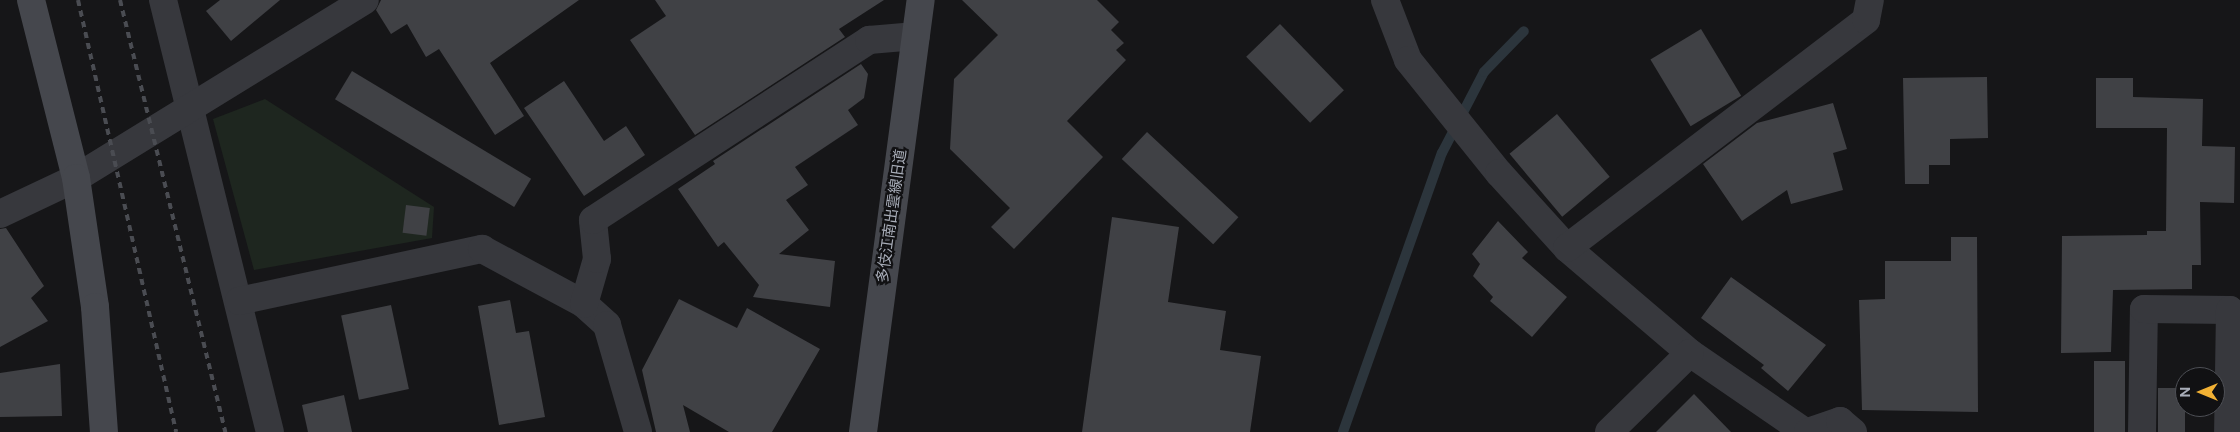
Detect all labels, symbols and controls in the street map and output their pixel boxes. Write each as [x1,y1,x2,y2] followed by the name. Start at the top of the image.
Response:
[874,148,910,284] street label: 多伎江南出雲線旧道
[2175,367,2225,417] north arrow
[2177,387,2194,397] text: N

